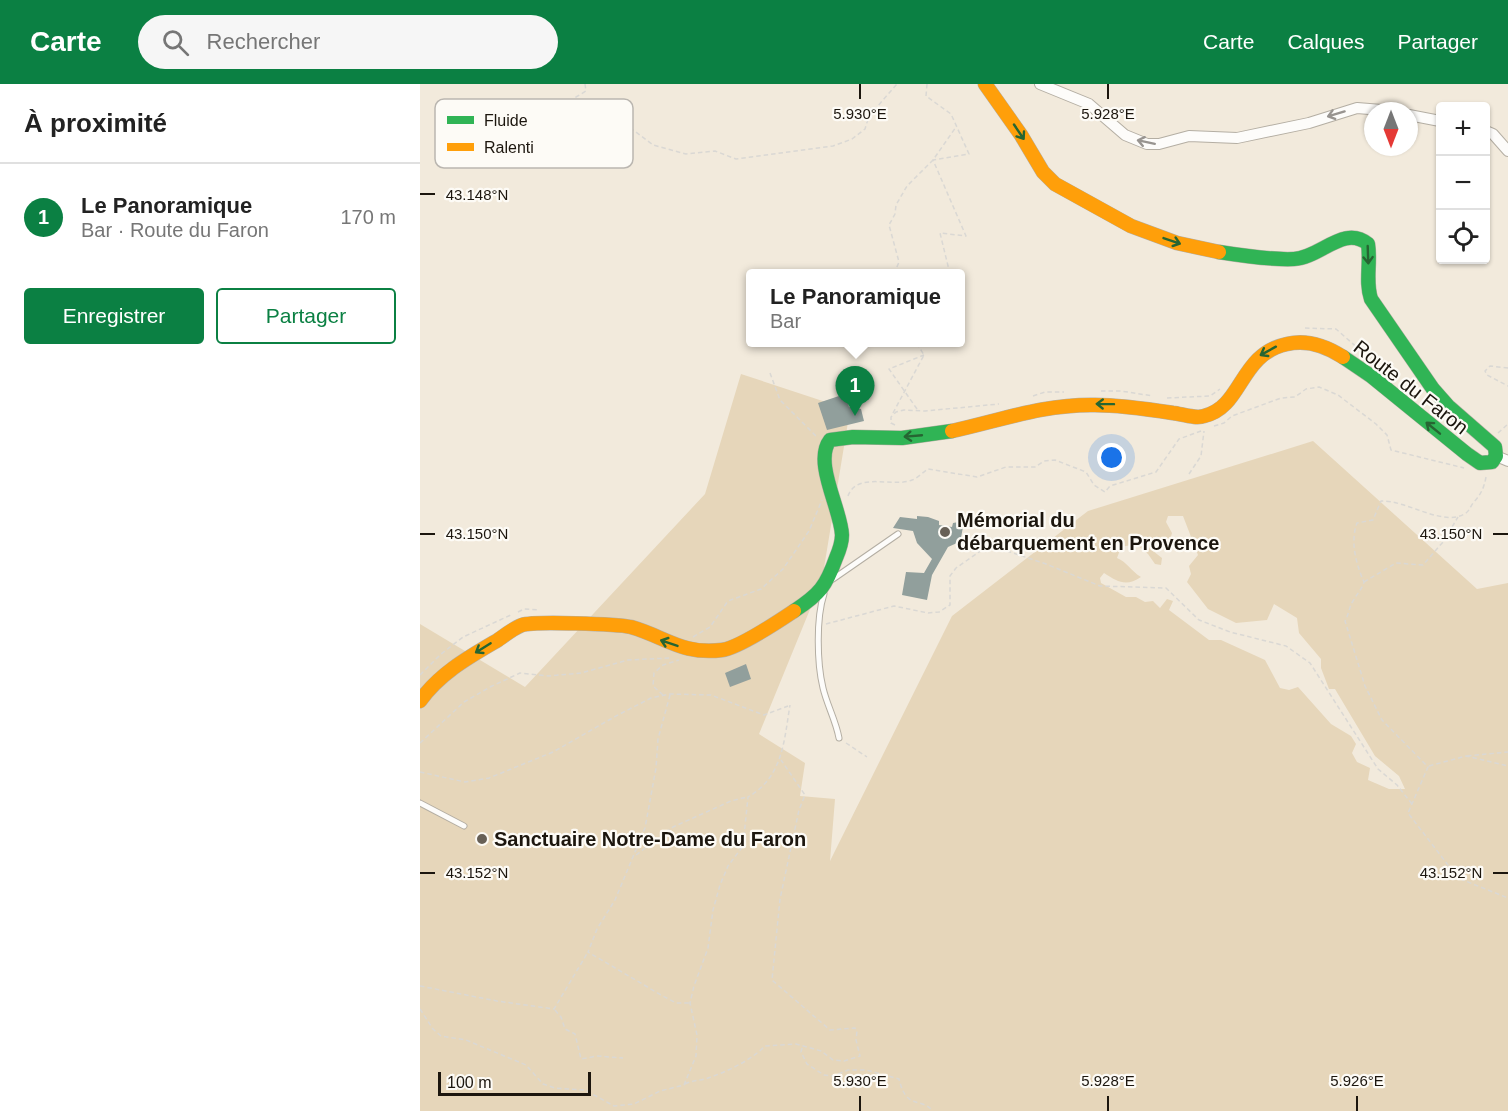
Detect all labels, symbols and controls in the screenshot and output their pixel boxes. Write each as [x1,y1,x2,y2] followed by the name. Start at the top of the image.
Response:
[138,15,558,69] search box
[30,26,102,57] text: Carte
[159,26,192,59] icon: search
[207,29,320,54] text: Rechercher
[1203,30,1254,53] text: Carte
[1287,30,1364,53] text: Calques
[1397,30,1478,53] text: Partager
[435,99,633,168] legend
[1364,102,1418,156] north arrow
[1436,102,1490,264] map controls
[1436,102,1490,156] button: +
[833,105,887,122] text: 5.930°E
[1081,105,1135,122] text: 5.928°E
[24,108,167,138] text: À proximité
[1327,109,1346,120] one-way arrow
[484,112,528,129] text: Fluide
[1012,123,1025,140] one-way arrow
[1137,136,1156,147] one-way arrow
[484,139,534,156] text: Ralenti
[1436,156,1490,210] button: −
[446,186,508,203] text: 43.148°N
[81,193,252,218] text: Le Panoramique
[38,206,49,228] text: 1
[340,206,396,228] text: 170 m
[1436,210,1490,264] button: locate
[81,219,269,241] text: Bar · Route du Faron
[1162,237,1181,248] one-way arrow
[1363,245,1374,265] one-way arrow
[746,269,965,347] popup
[770,284,941,309] text: Le Panoramique
[24,288,204,344] button: Enregistrer
[216,288,396,344] button: Partager
[770,310,801,332] text: Bar
[1349,336,1473,438] street label: Route du Faron
[1260,345,1277,357] one-way arrow
[836,366,874,416] pin: 1
[1095,398,1115,410] one-way arrow
[1426,421,1441,435] one-way arrow
[904,431,924,442] one-way arrow
[1097,443,1126,472] your location
[957,509,1219,554] place label: Mémorial du débarquement en Provence
[446,525,508,542] text: 43.150°N
[938,525,952,539] marker: Mémorial du débarquement en Provence
[1420,525,1482,542] text: 43.150°N
[660,636,678,647] one-way arrow
[475,642,492,654] one-way arrow
[494,828,806,850] place label: Sanctuaire Notre-Dame du Faron
[475,832,489,846] marker: Sanctuaire Notre-Dame du Faron
[446,864,508,881] text: 43.152°N
[1420,864,1482,881] text: 43.152°N
[438,1069,591,1096] scale bar
[833,1072,887,1089] text: 5.930°E
[1081,1072,1135,1089] text: 5.928°E
[1330,1072,1384,1089] text: 5.926°E
[447,1074,491,1091] text: 100 m

